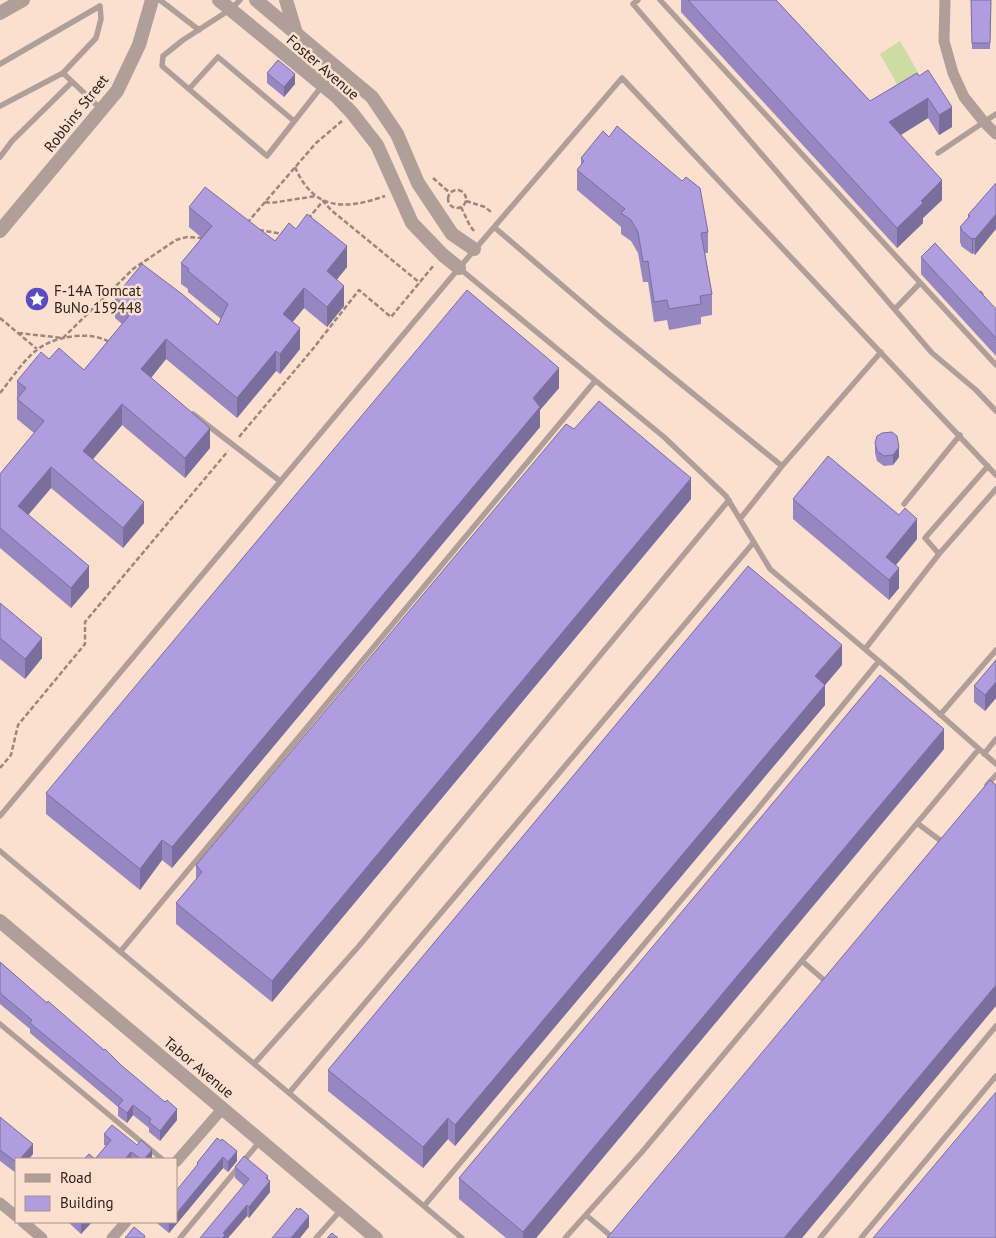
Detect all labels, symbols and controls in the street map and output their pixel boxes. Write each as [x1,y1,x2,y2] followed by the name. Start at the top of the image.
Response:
[283,30,363,104] street label: Foster Avenue
[40,70,112,156] street label: Robbins Street
[54,281,142,317] place label: F-14A Tomcat BuNo 159448
[24,286,50,312] place icon: F-14A Tomcat BuNo 159448
[160,1032,238,1102] street label: Tabor Avenue
[15,1158,178,1223] legend
[60,1168,92,1187] text: Road
[60,1193,114,1212] text: Building

